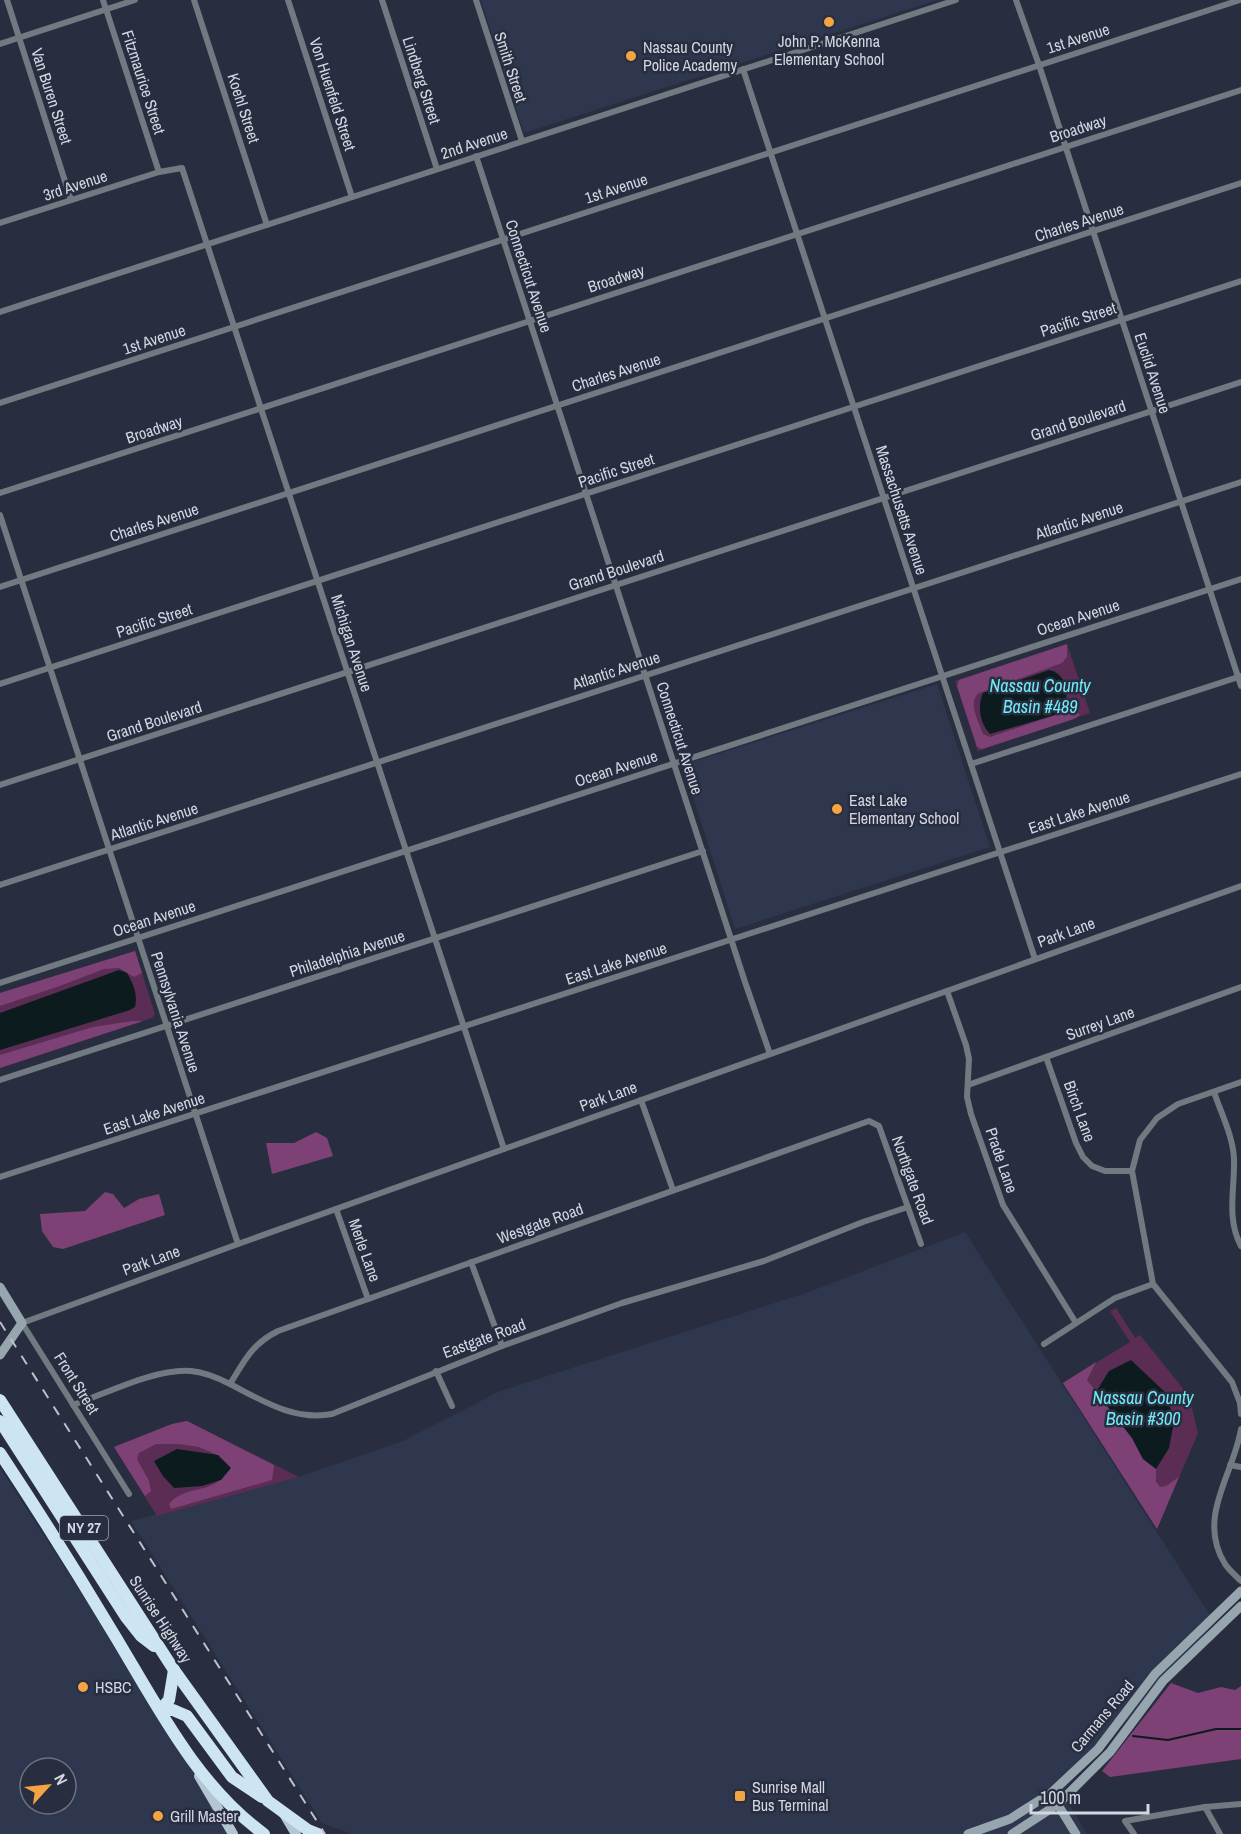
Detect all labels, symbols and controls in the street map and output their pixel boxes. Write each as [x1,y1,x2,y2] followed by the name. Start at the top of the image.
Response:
[822,15,836,29] marker: John P. McKenna Elementary School
[1044,18,1112,58] street label: 1st Avenue
[117,27,171,137] street label: Fitzmaurice Street
[489,29,533,105] street label: Smith Street
[774,30,884,70] place label: John P. McKenna Elementary School
[398,34,447,127] street label: Lindberg Street
[304,35,362,154] street label: Von Huenfeld Street
[643,36,738,76] place label: Nassau County Police Academy
[26,45,78,147] street label: Van Buren Street
[624,49,638,63] marker: Nassau County Police Academy
[222,70,266,146] street label: Koehl Street
[1047,108,1110,147] street label: Broadway
[438,122,510,164] street label: 2nd Avenue
[40,164,110,206] street label: 3rd Avenue
[582,168,650,208] street label: 1st Avenue
[1032,197,1126,247] street label: Charles Avenue
[500,217,558,335] street label: Connecticut Avenue
[585,258,648,297] street label: Broadway
[1037,296,1119,342] street label: Pacific Street
[120,319,188,359] street label: 1st Avenue
[1130,330,1176,416] street label: Euclid Avenue
[569,347,663,397] street label: Charles Avenue
[1027,394,1129,446] street label: Grand Boulevard
[123,409,186,448] street label: Broadway
[871,443,933,577] street label: Massachusetts Avenue
[575,447,657,493] street label: Pacific Street
[1031,495,1126,545] street label: Atlantic Avenue
[107,497,201,547] street label: Charles Avenue
[565,544,667,596] street label: Grand Boulevard
[326,591,378,695] street label: Michigan Avenue
[1034,593,1122,641] street label: Ocean Avenue
[113,597,195,643] street label: Pacific Street
[568,645,663,695] street label: Atlantic Avenue
[990,673,1092,719] water label: Nassau County Basin #489
[651,679,709,797] street label: Connecticut Avenue
[103,695,205,747] street label: Grand Boulevard
[572,744,660,792] street label: Ocean Avenue
[1025,785,1133,839] street label: East Lake Avenue
[849,789,959,829] place label: East Lake Elementary School
[106,796,201,846] street label: Atlantic Avenue
[830,802,844,816] marker: East Lake Elementary School
[110,894,198,942] street label: Ocean Avenue
[1034,911,1098,953] street label: Park Lane
[286,924,408,982] street label: Philadelphia Avenue
[562,936,670,990] street label: East Lake Avenue
[146,949,206,1075] street label: Pennsylvania Avenue
[1063,1000,1137,1046] street label: Surrey Lane
[576,1075,640,1117] street label: Park Lane
[1059,1077,1101,1145] street label: Birch Lane
[100,1086,208,1140] street label: East Lake Avenue
[981,1124,1023,1196] street label: Prade Lane
[887,1133,939,1227] street label: Northgate Road
[494,1197,586,1249] street label: Westgate Road
[343,1215,387,1285] street label: Merle Lane
[119,1239,183,1281] street label: Park Lane
[439,1313,529,1363] street label: Eastgate Road
[49,1348,105,1419] street label: Front Street
[1093,1385,1195,1431] water label: Nassau County Basin #300
[60,1516,108,1540] road number: NY 27
[125,1571,198,1667] street label: Sunrise Highway
[1065,1675,1139,1757] street label: Carmans Road
[95,1676,131,1698] place label: HSBC
[76,1680,90,1694] marker: HSBC
[18,1756,78,1816] north arrow
[49,1770,73,1788] text: N
[752,1776,828,1816] place label: Sunrise Mall Bus Terminal
[1031,1777,1148,1815] scale bar
[1040,1785,1081,1810] text: 100 m
[733,1789,747,1803] marker: Sunrise Mall Bus Terminal
[170,1805,238,1827] place label: Grill Master
[151,1809,165,1823] marker: Grill Master

